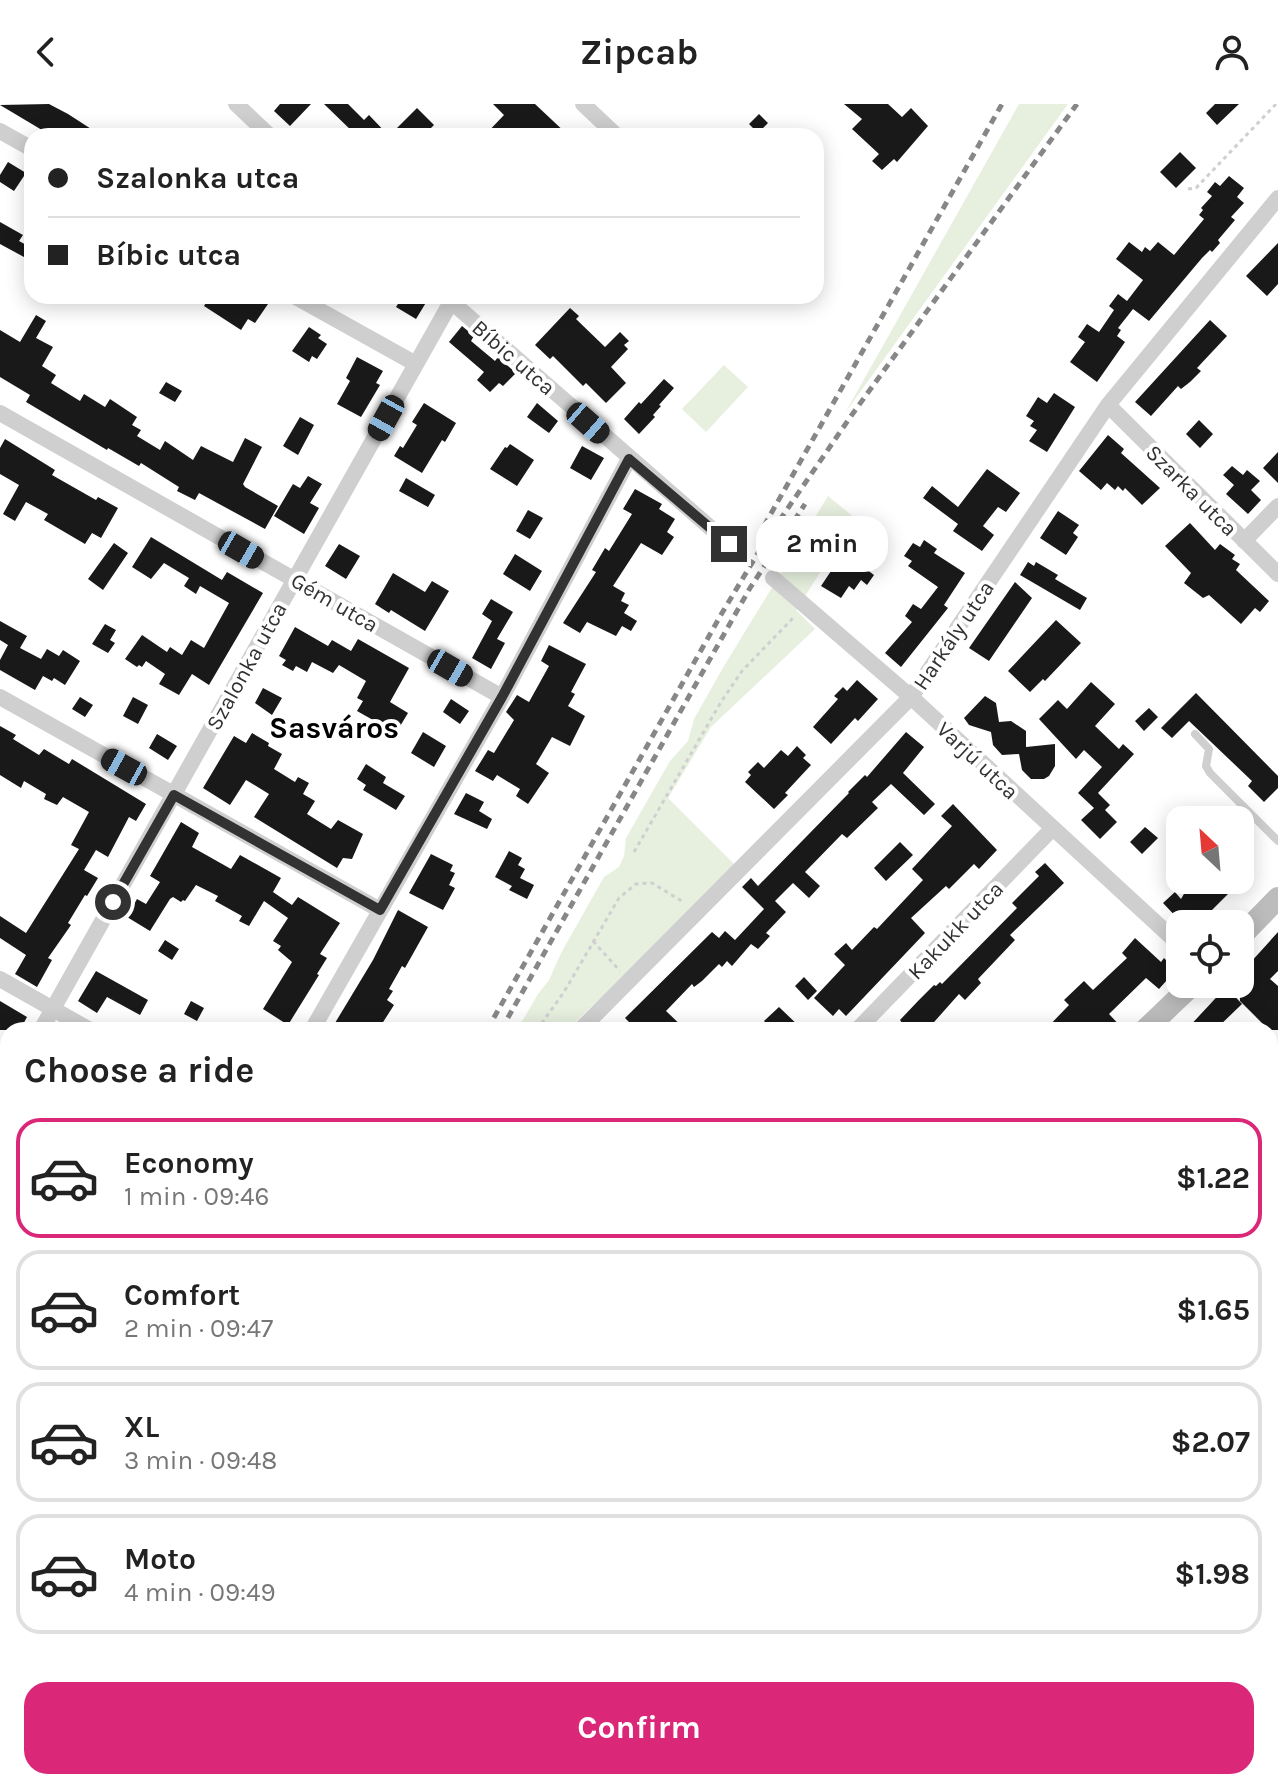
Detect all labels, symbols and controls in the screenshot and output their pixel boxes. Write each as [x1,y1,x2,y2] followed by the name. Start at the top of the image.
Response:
[24,30,68,74] icon: back
[1210,30,1254,74] icon: person
[580,31,698,73] text: Zipcab
[96,160,299,196] text: Szalonka utca
[96,237,241,273] text: Bíbic utca
[467,315,560,401] street label: Bíbic utca
[364,391,408,445] car
[562,398,614,448] car
[1140,440,1242,542] street label: Szarka utca
[757,516,889,572] callout: 2 min
[711,526,747,562] route end
[214,528,268,572] car
[786,528,858,559] text: 2 min
[286,568,383,638] street label: Gém utca
[908,576,1000,695] street label: Harkály utca
[201,598,293,735] street label: Szalonka utca
[423,646,477,690] car
[269,710,399,746] district label: Sasváros
[931,716,1024,805] street label: Varjú utca
[97,745,151,789] car
[1166,806,1254,894] north arrow
[1166,806,1254,998] map controls
[903,876,1009,985] street label: Kakukk utca
[95,884,131,920] route start
[1166,910,1254,998] button: locate
[24,1049,254,1091] text: Choose a ride
[28,1142,100,1214] icon: car
[124,1145,254,1181] text: Economy
[1176,1160,1250,1196] text: $1.22
[124,1181,269,1212] text: 1 min · 09:46
[28,1274,100,1346] icon: car
[124,1277,240,1313] text: Comfort
[1177,1292,1250,1328] text: $1.65
[124,1313,273,1344] text: 2 min · 09:47
[28,1406,100,1478] icon: car
[124,1409,159,1445] text: XL
[1171,1424,1250,1460] text: $2.07
[124,1445,277,1476] text: 3 min · 09:48
[28,1538,100,1610] icon: car
[124,1541,196,1577] text: Moto
[1174,1556,1250,1592] text: $1.98
[124,1577,276,1608] text: 4 min · 09:49
[24,1682,1254,1774] button: Confirm

